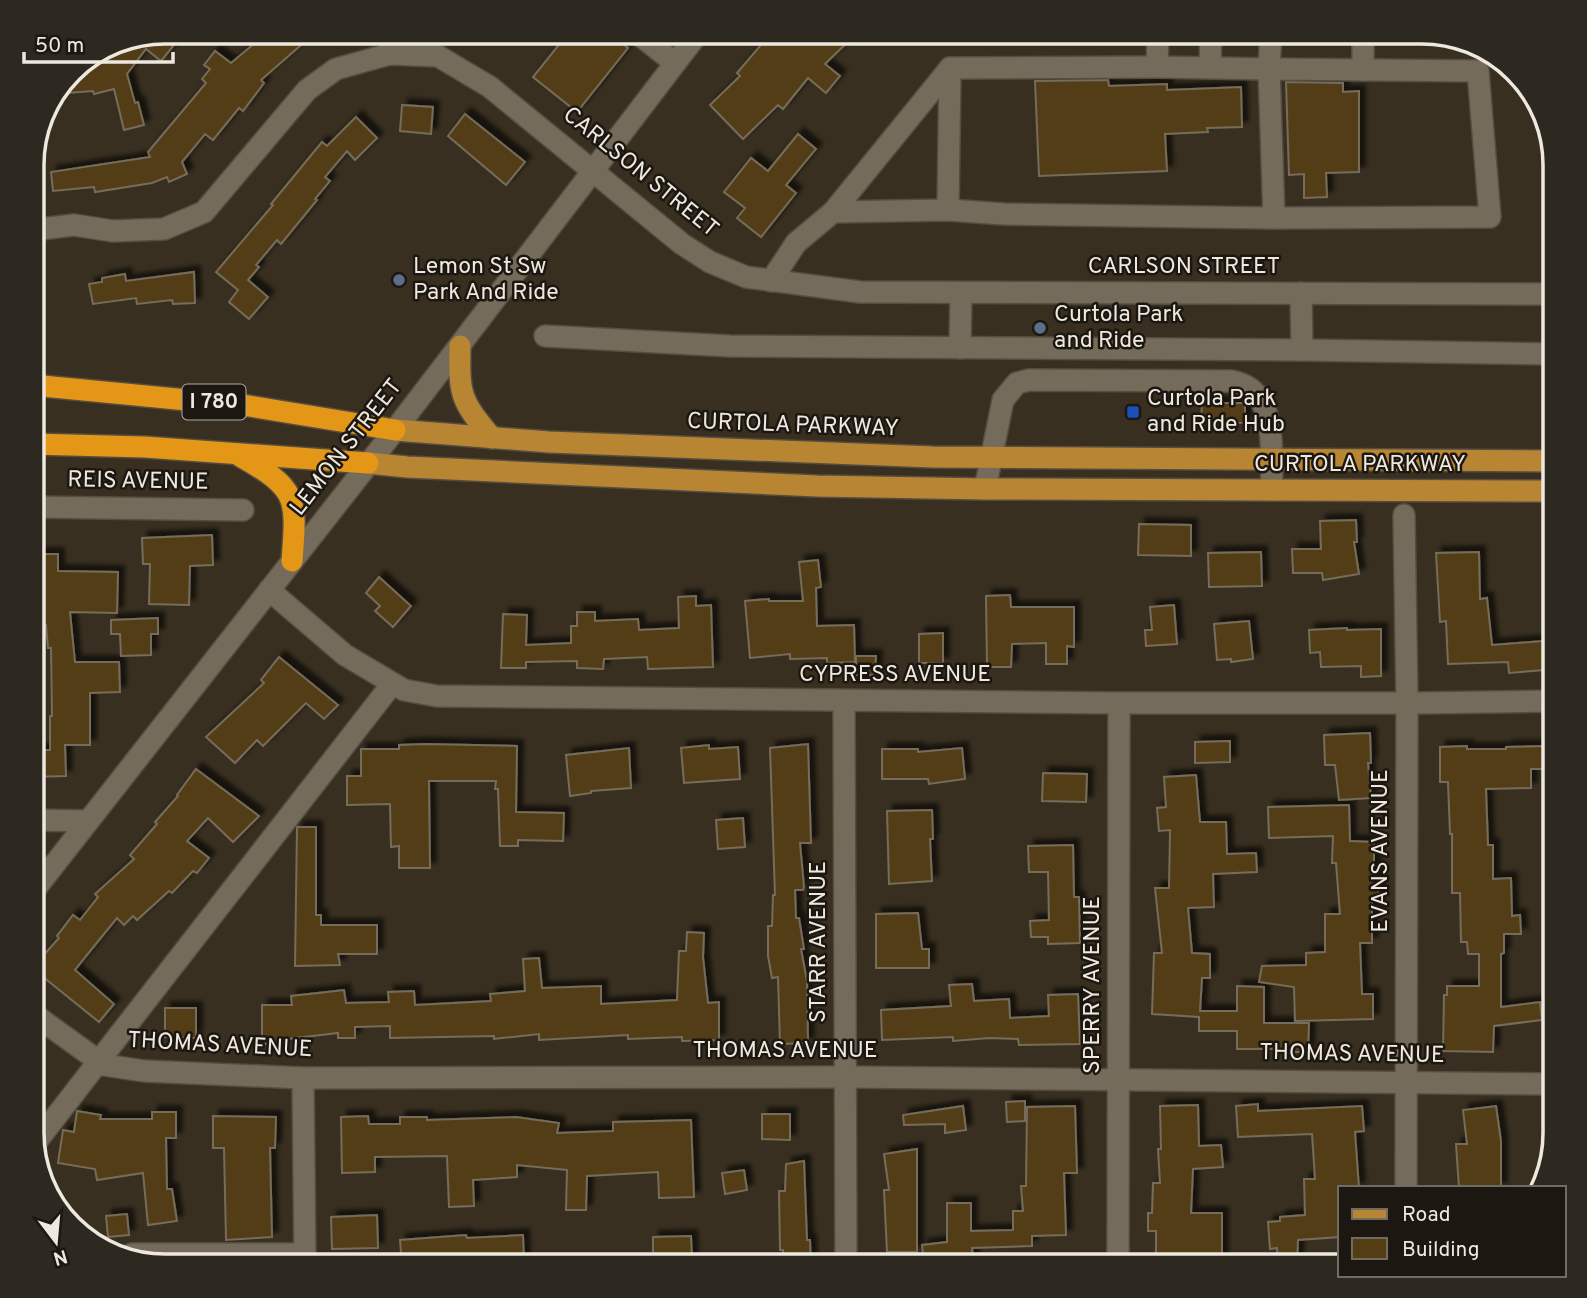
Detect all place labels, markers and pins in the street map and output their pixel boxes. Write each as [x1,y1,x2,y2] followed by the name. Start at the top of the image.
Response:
[413,253,559,308] place label: Lemon St Sw Park And Ride
[391,272,407,288] marker: Lemon St Sw Park And Ride
[1054,301,1184,356] place label: Curtola Park and Ride
[1032,320,1048,336] marker: Curtola Park and Ride
[1147,385,1285,440] place label: Curtola Park and Ride Hub
[1125,404,1141,420] marker: Curtola Park and Ride Hub

